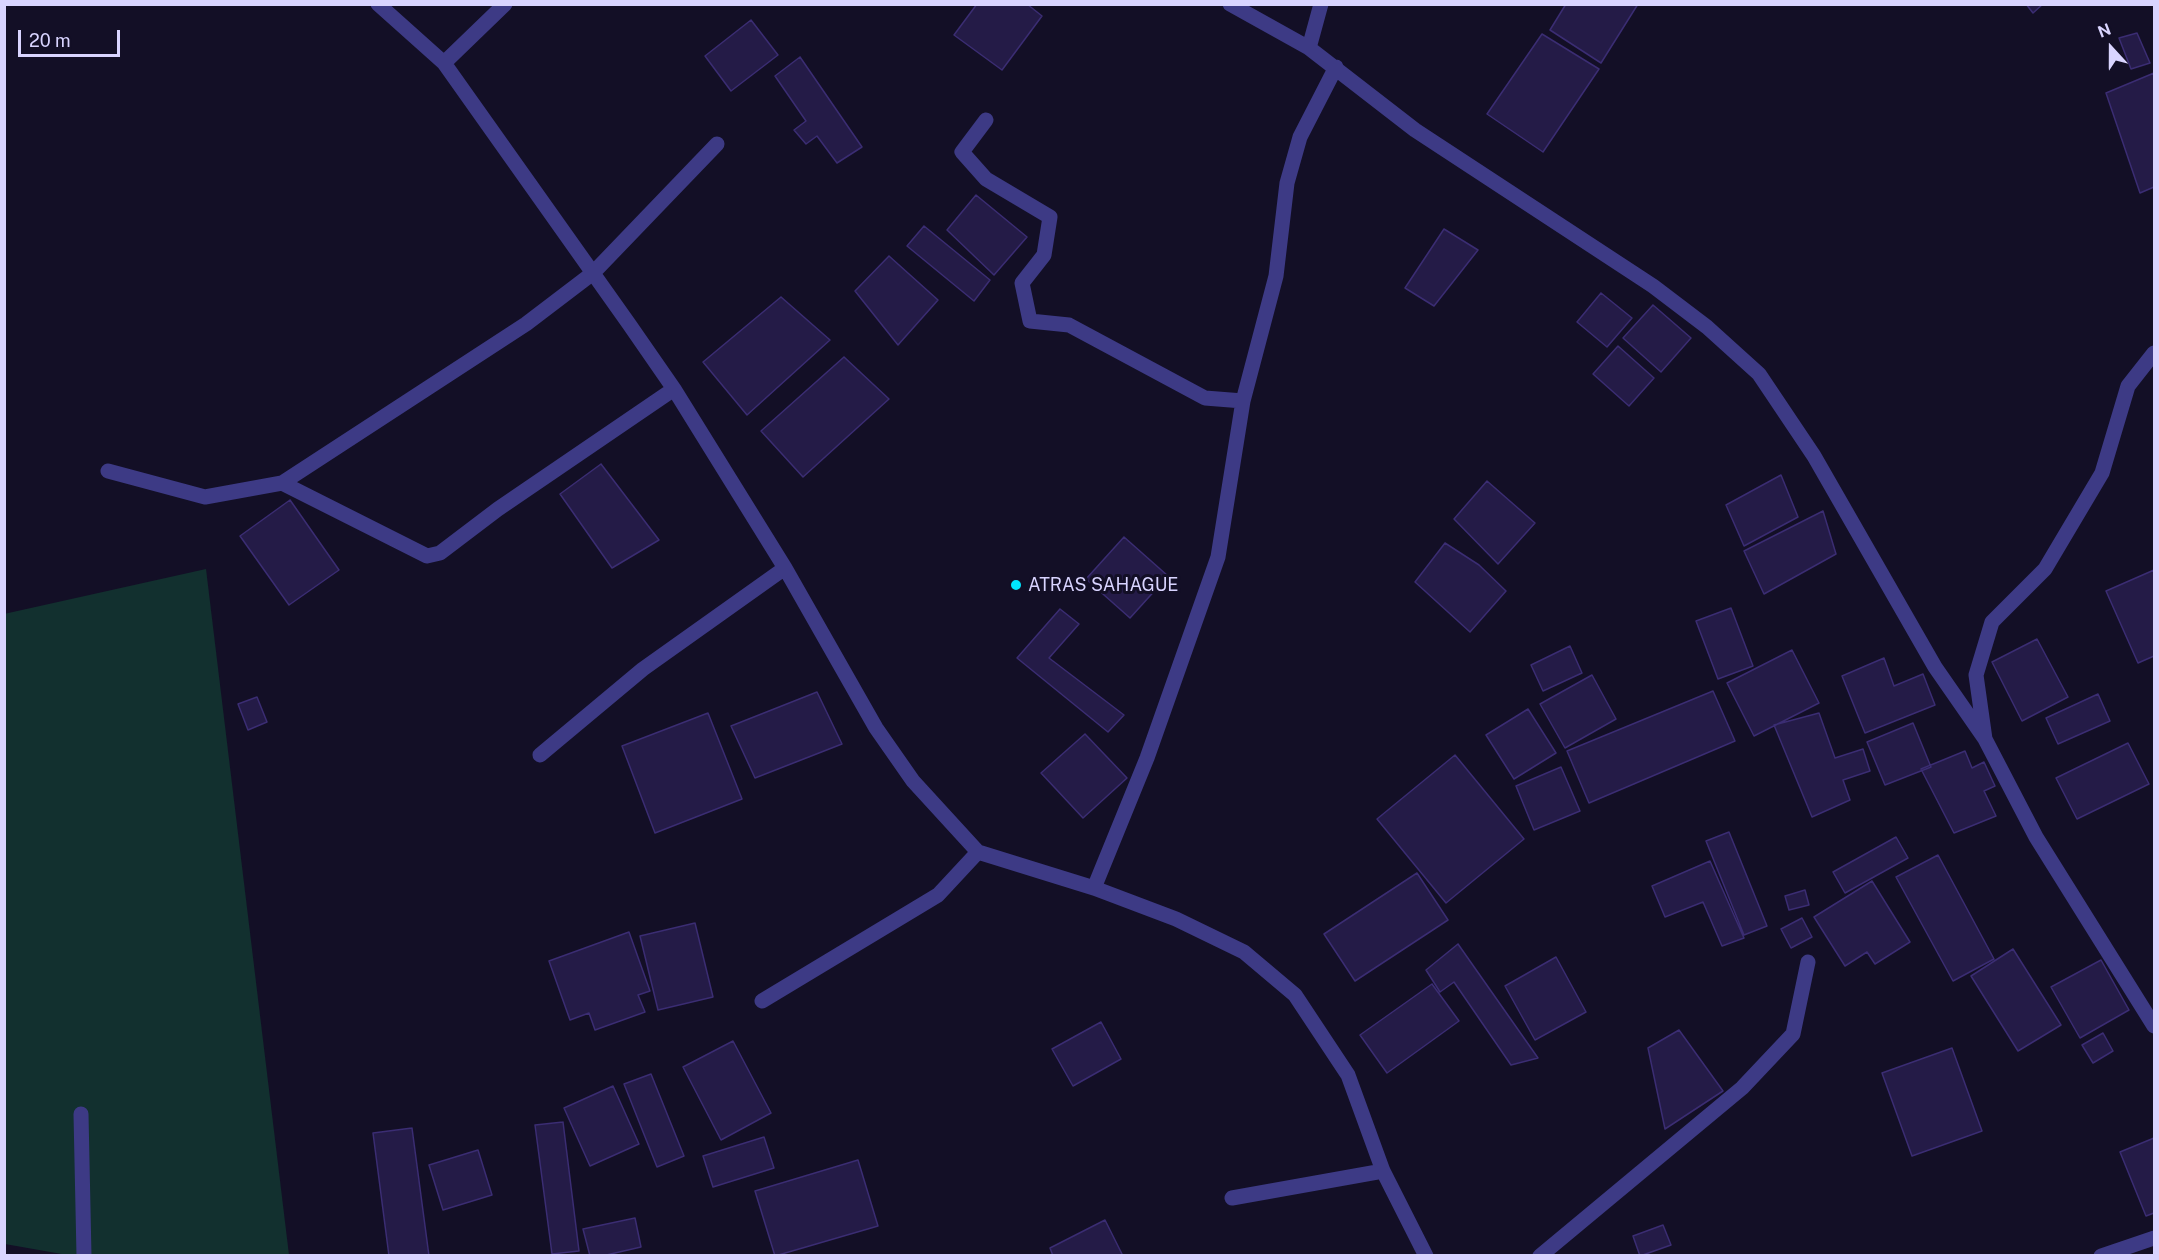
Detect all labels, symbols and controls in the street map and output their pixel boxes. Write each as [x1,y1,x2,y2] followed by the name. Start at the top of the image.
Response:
[21,18,123,56] scale bar
[2081,18,2141,78] north arrow
[2095,20,2114,42] text: N
[29,30,71,51] text: 20 m
[1028,574,1179,596] place label: ATRAS SAHAGUE
[1009,578,1023,592] marker: ATRAS SAHAGUE

